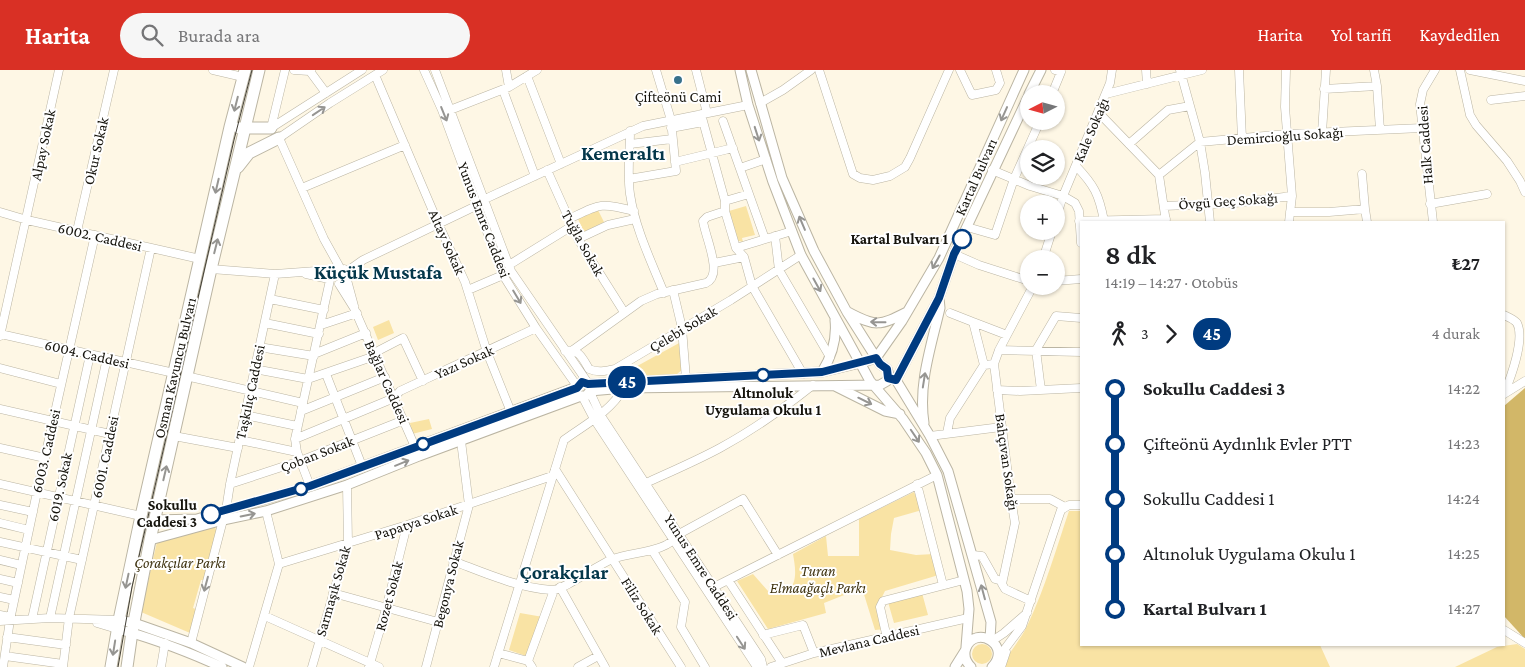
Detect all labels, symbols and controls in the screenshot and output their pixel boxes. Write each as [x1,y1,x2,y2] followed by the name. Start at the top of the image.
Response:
[120,13,470,58] search box
[138,21,166,49] icon: search
[25,22,90,49] text: Harita
[178,25,260,46] text: Burada ara
[1257,25,1303,45] text: Harita
[1331,25,1392,45] text: Yol tarifi
[1420,25,1500,45] text: Kaydedilen
[672,74,684,86] marker: Çifteönü Cami
[1020,85,1065,130] north arrow
[1020,85,1065,295] map controls
[635,89,721,106] place label: Çifteönü Cami
[1070,95,1113,165] street label: Kale Sokağı
[231,96,240,112] one-way arrow
[312,105,326,116] one-way arrow
[1414,105,1436,185] street label: Halk Caddesi
[999,106,1009,121] one-way arrow
[28,107,60,182] street label: Alpay Sokak
[440,107,449,122] one-way arrow
[80,115,112,186] street label: Okur Sokak
[1226,124,1344,149] street label: Demircioğlu Sokağı
[753,126,763,142] one-way arrow
[952,136,1000,218] street label: Kartal Bulvarı
[1020,140,1065,185] button: layers
[581,142,665,164] district label: Kemeraltı
[455,160,513,280] street label: Yunus Emre Caddesi
[212,177,221,193] one-way arrow
[1178,190,1278,213] street label: Övgü Geç Sokağı
[1020,195,1065,240] button: +
[425,207,469,278] street label: Altay Sokak
[558,207,608,280] street label: Tuğla Sokak
[796,216,806,231] one-way arrow
[56,220,144,254] street label: 6002. Caddesi
[952,229,972,249] marker: Kartal Bulvarı 1
[850,231,948,247] place label: Kartal Bulvarı 1
[212,238,222,254] one-way arrow
[1105,239,1156,270] text: 8 dk
[1020,250,1065,295] button: −
[1452,253,1480,274] text: ₺27
[931,254,941,269] one-way arrow
[314,261,443,283] district label: Küçük Mustafa
[1105,274,1238,291] text: 14:19 – 14:27 · Otobüs
[812,277,822,292] one-way arrow
[512,290,522,304] one-way arrow
[151,296,199,440] street label: Osman Kavuncu Bulvarı
[646,302,721,356] street label: Çelebi Sokak
[870,317,886,327] one-way arrow
[1105,320,1133,348] icon: walk
[1157,320,1185,348] icon: forward
[1203,324,1221,344] text: 45
[1141,325,1149,342] text: 3
[1432,325,1480,342] text: 4 durak
[43,336,131,372] street label: 6004. Caddesi
[361,338,413,427] street label: Bağlar Caddesi
[432,342,497,382] street label: Yazı Sokak
[232,343,269,441] street label: Taşkılıç Caddesi
[604,366,650,398] line badge: 45
[756,368,770,382] marker: Altınoluk Uygulama Okulu 1
[618,372,636,392] text: 45
[919,372,929,388] one-way arrow
[1143,378,1285,399] text: Sokullu Caddesi 3
[1448,380,1480,397] text: 14:22
[705,385,821,418] place label: Altınoluk Uygulama Okulu 1
[858,396,873,406] one-way arrow
[29,407,63,494] street label: 6003. Caddesi
[991,413,1022,512] street label: Bahçıvan Sokağı
[88,414,122,500] street label: 6001. Caddesi
[910,429,920,443] one-way arrow
[278,432,357,476] street label: Çoban Sokak
[1143,433,1352,454] text: Çifteönü Aydınlık Evler PTT
[1448,435,1480,452] text: 14:23
[416,437,430,451] unlabelled marker
[45,450,75,523] street label: 6019. Sokak
[393,458,409,467] one-way arrow
[161,465,170,481] one-way arrow
[294,482,308,496] unlabelled marker
[1143,488,1275,509] text: Sokullu Caddesi 1
[1447,490,1480,507] text: 14:24
[137,497,197,530] place label: Sokullu Caddesi 3
[373,501,461,544] street label: Papatya Sokak
[201,504,221,524] marker: Sokullu Caddesi 3
[239,510,255,519] one-way arrow
[661,511,741,623] street label: Yunus Emre Caddesi
[429,538,468,630] street label: Begonya Sokak
[312,543,355,639] street label: Sarmaşık Sokak
[1143,543,1356,564] text: Altınoluk Uygulama Okulu 1
[1448,545,1480,562] text: 14:25
[134,555,226,572] park label: Çorakçılar Parkı
[372,558,406,633] street label: Rozet Sokak
[520,561,608,583] district label: Çorakçılar
[770,563,866,597] park label: Turan Elmaağaçlı Parkı
[122,572,132,588] one-way arrow
[618,575,666,638] street label: Filiz Sokak
[201,576,210,592] one-way arrow
[978,584,988,600] one-way arrow
[1143,598,1267,619] text: Kartal Bulvarı 1
[1448,600,1480,617] text: 14:27
[817,622,921,660] street label: Mevlana Caddesi
[736,635,746,649] one-way arrow
[109,640,119,656] one-way arrow

